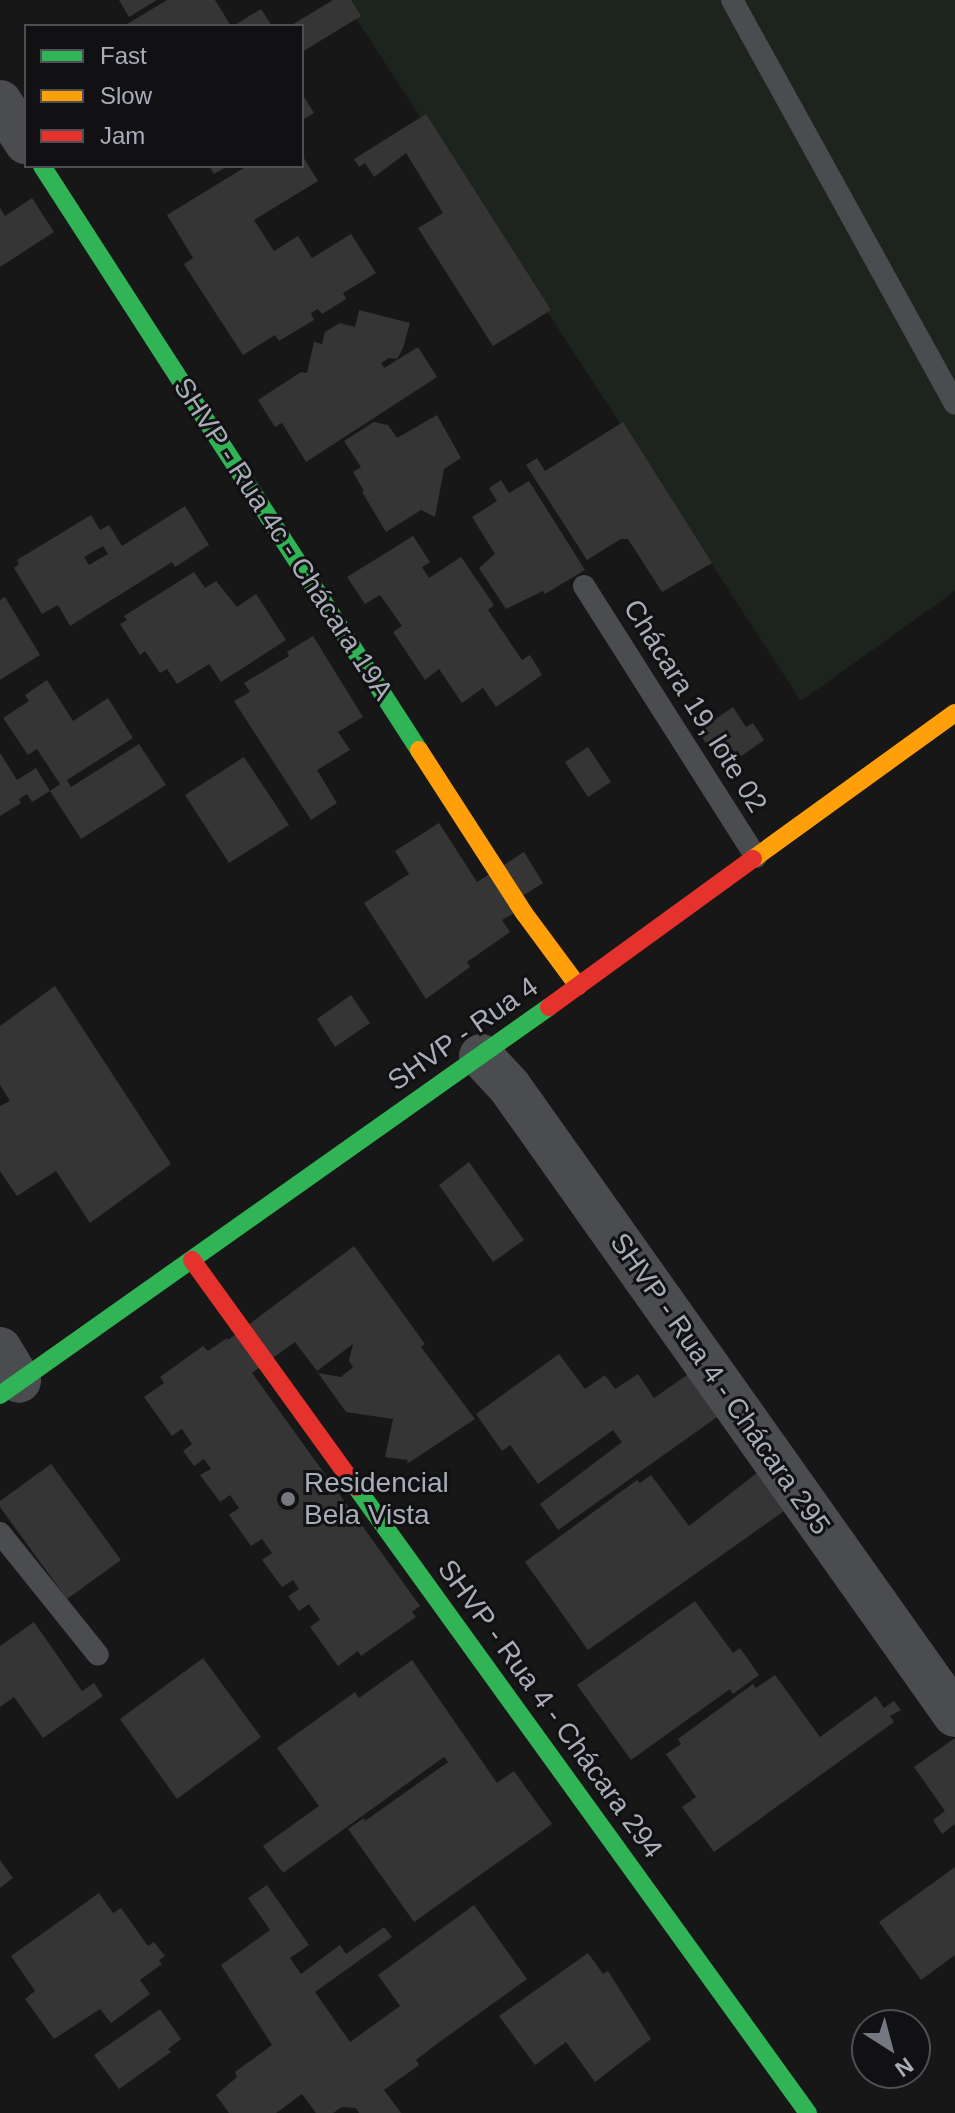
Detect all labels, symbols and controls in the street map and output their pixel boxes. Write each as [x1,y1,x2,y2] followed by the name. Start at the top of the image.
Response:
[24,24,304,168] legend
[100,42,147,69] text: Fast
[100,82,152,109] text: Slow
[100,122,145,149] text: Jam
[166,371,400,707] street label: SHVP - Rua 4c - Chácara 19A
[616,593,774,819] street label: Chácara 19, lote 02
[381,970,545,1098] street label: SHVP - Rua 4
[603,1226,837,1542] street label: SHVP - Rua 4 - Chácara 295
[304,1466,449,1532] place label: Residencial Bela Vista
[279,1490,297,1508] marker: Residencial Bela Vista
[430,1553,670,1865] street label: SHVP - Rua 4 - Chácara 294
[851,2009,931,2089] north arrow
[890,2052,918,2082] text: N

